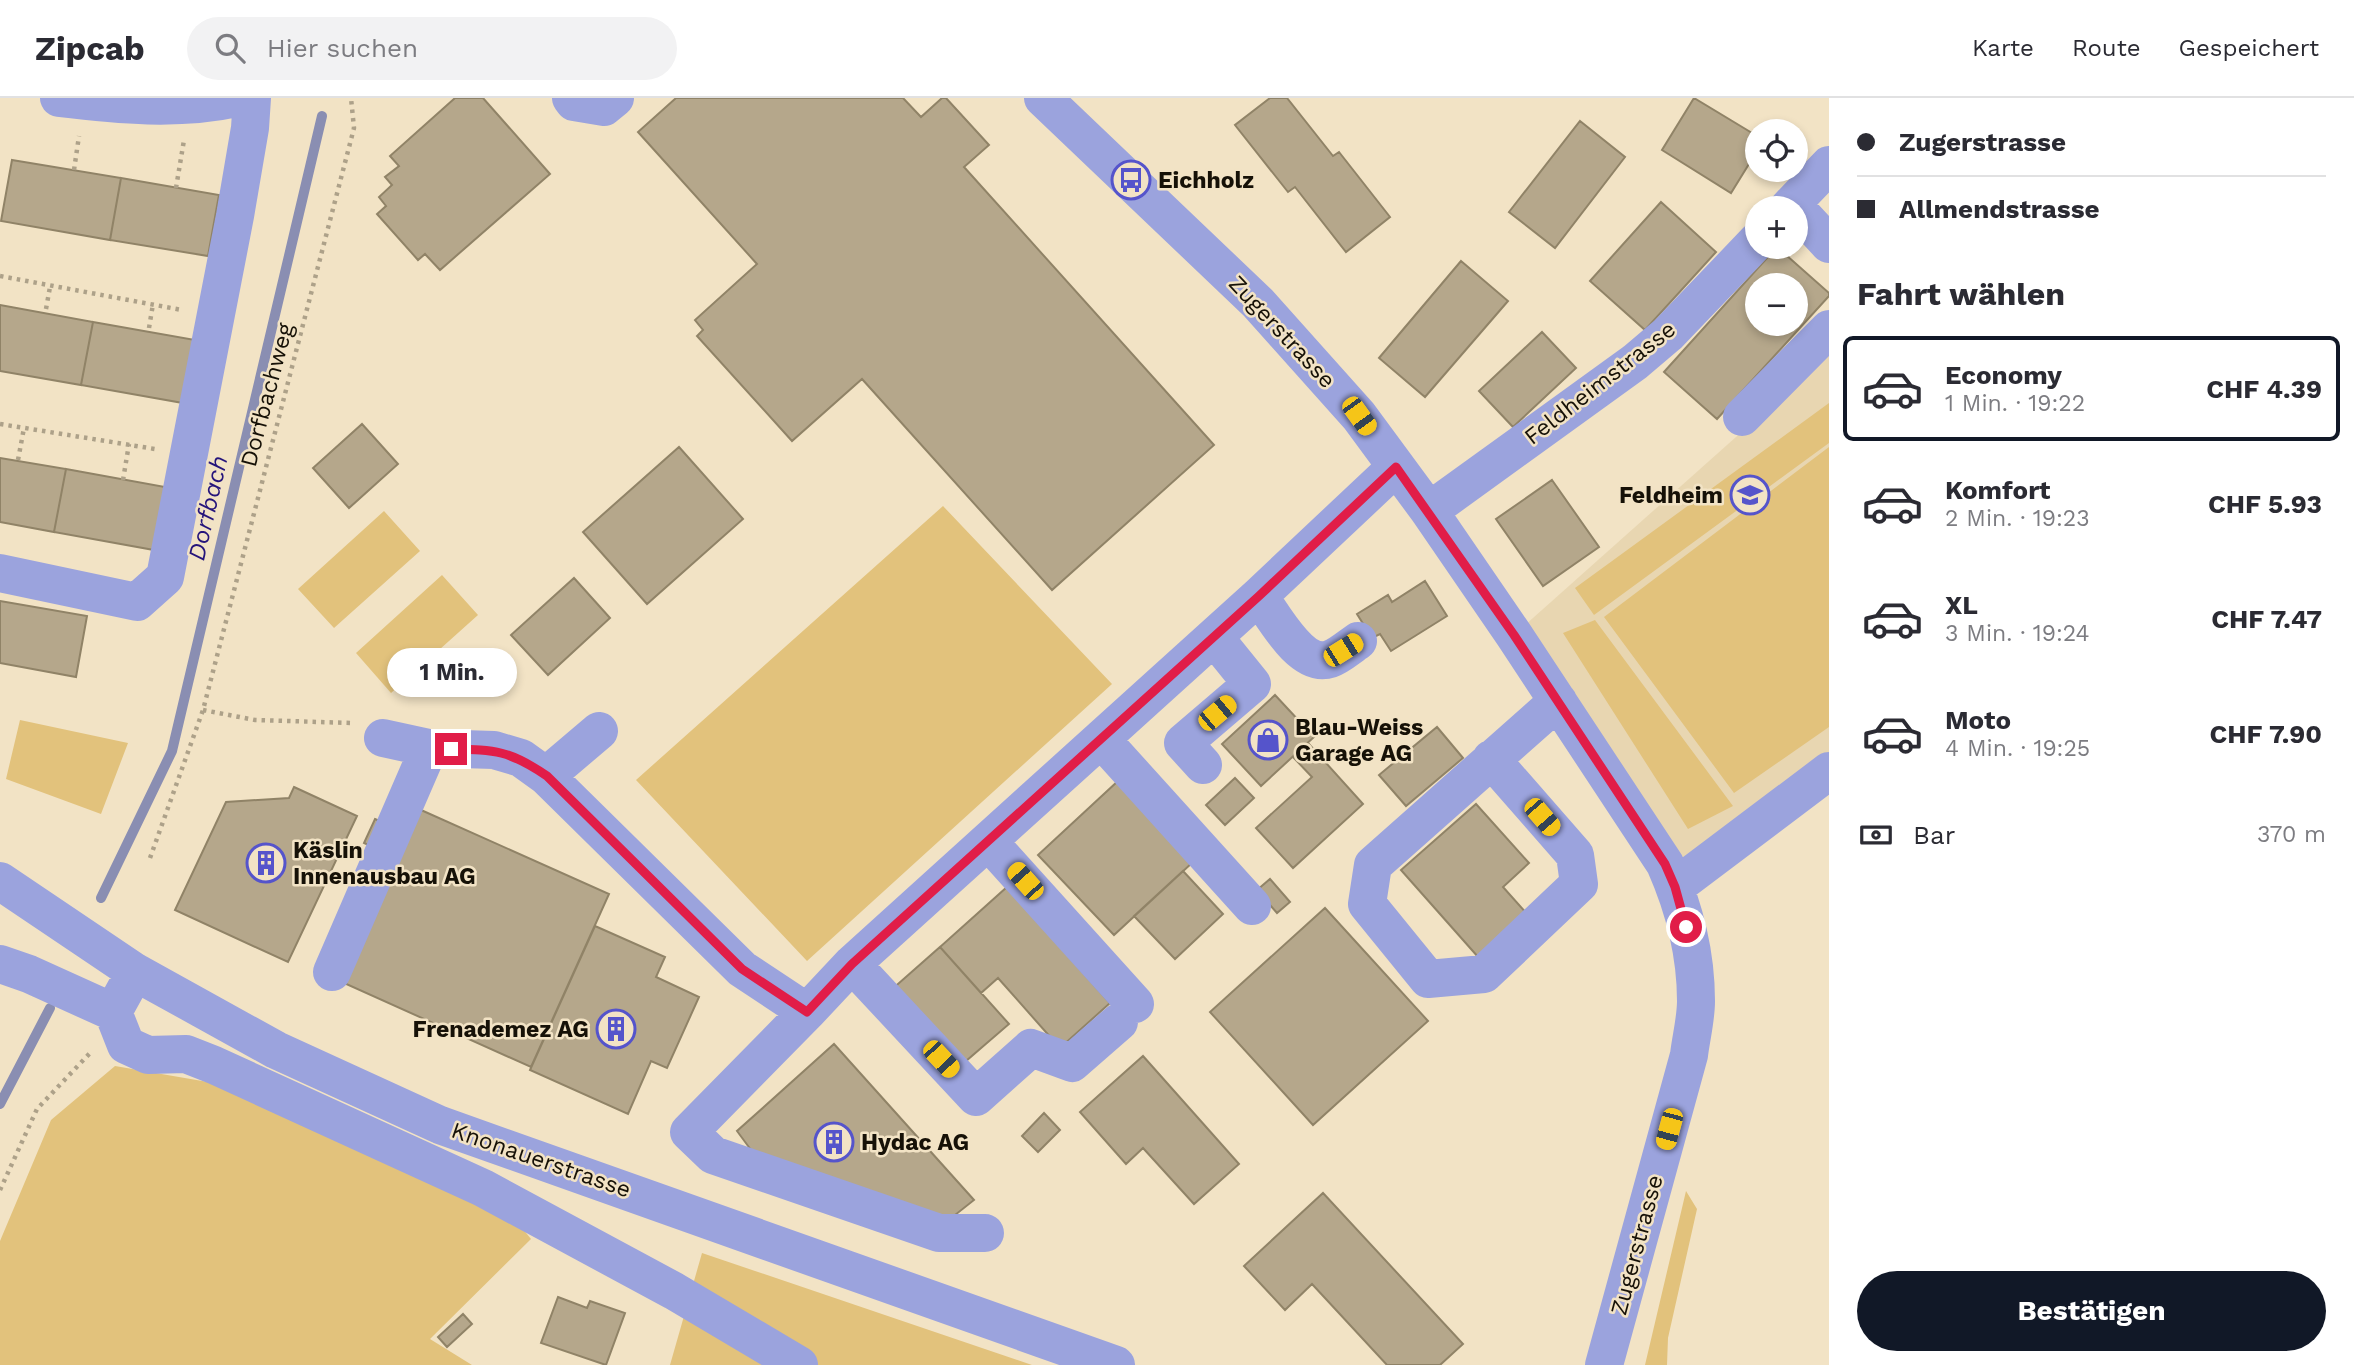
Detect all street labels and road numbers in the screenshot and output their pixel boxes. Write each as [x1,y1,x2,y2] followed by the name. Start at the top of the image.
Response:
[1223,270,1341,394] street label: Zugerstrasse
[1519,316,1681,450] street label: Feldheimstrasse
[235,320,299,470] street label: Dorfbachweg
[448,1117,634,1203] street label: Knonauerstrasse
[1605,1172,1669,1318] street label: Zugerstrasse

